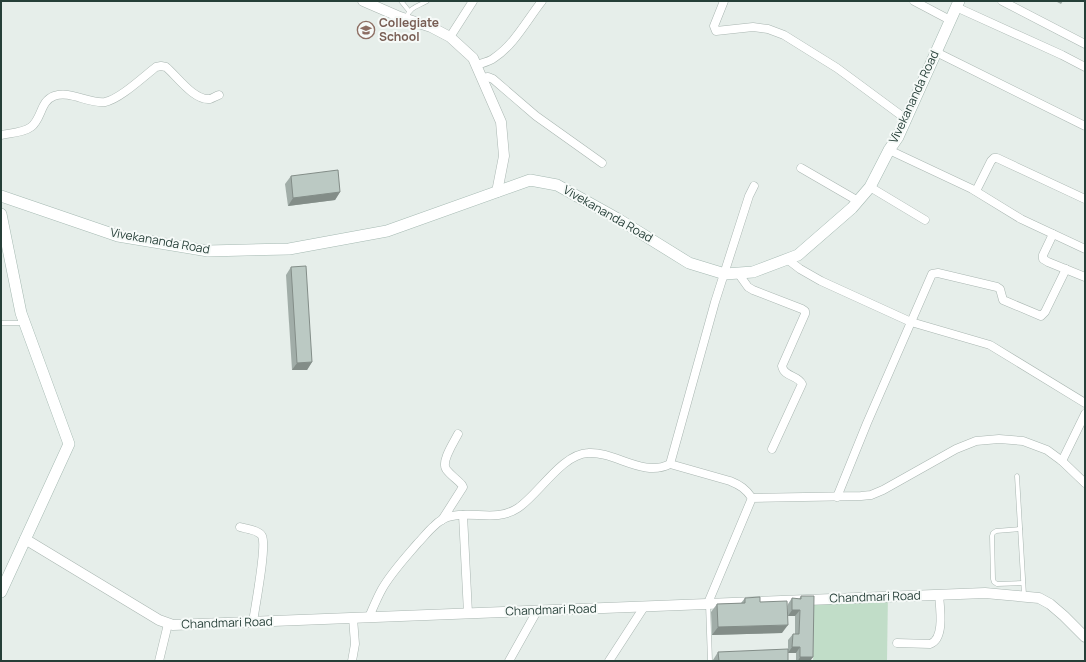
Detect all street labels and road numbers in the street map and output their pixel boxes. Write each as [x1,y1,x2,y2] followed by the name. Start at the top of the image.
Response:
[885,48,943,146] street label: Vivekananda Road
[560,181,656,246] street label: Vivekananda Road
[109,223,211,258] street label: Vivekananda Road
[829,586,921,607] street label: Chandmari Road
[505,599,597,620] street label: Chandmari Road
[181,612,273,633] street label: Chandmari Road

